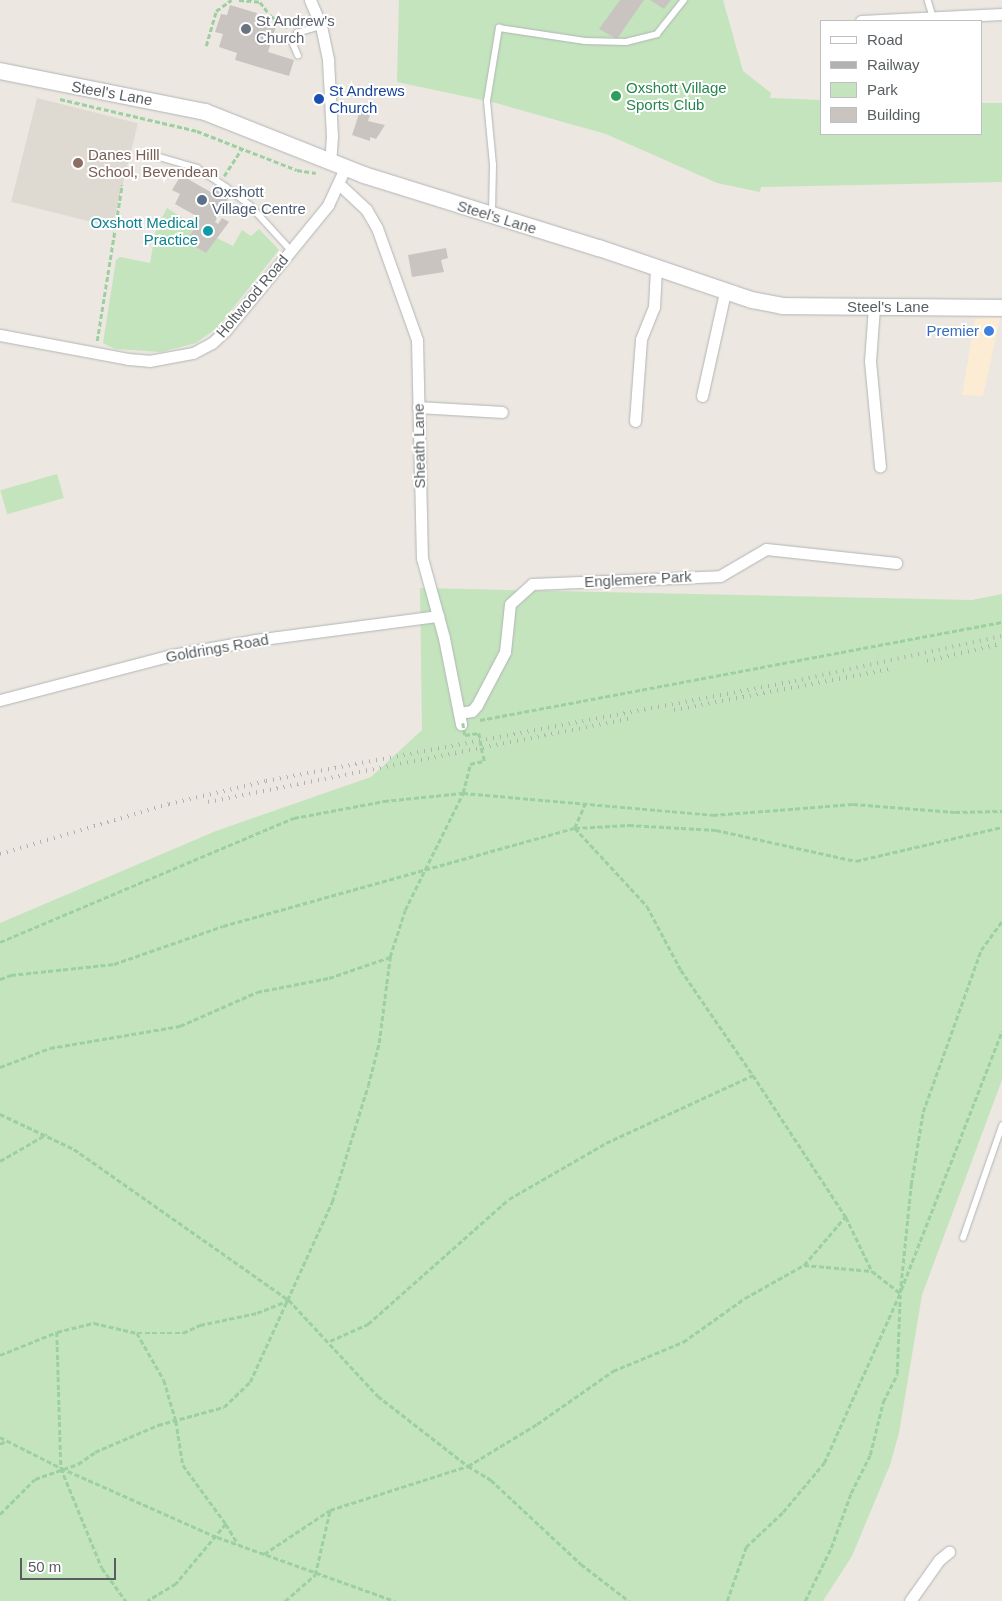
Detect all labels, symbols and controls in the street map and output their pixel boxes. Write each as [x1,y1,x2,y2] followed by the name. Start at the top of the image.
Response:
[256,11,336,46] place label: St Andrew's Church
[820,20,982,135] legend
[240,23,252,35] marker: St Andrew's Church
[867,31,903,48] text: Road
[867,56,920,73] text: Railway
[70,77,154,109] street label: Steel's Lane
[626,78,727,113] place label: Oxshott Village Sports Club
[329,81,406,116] place label: St Andrews Church
[867,81,898,98] text: Park
[610,90,622,102] marker: Oxshott Village Sports Club
[313,93,325,105] marker: St Andrews Church
[867,106,920,123] text: Building
[88,145,218,180] place label: Danes Hilll School, Bevendean
[72,157,84,169] marker: Danes Hilll School, Bevendean
[212,182,306,217] place label: Oxshott Village Centre
[196,194,208,206] marker: Oxshott Village Centre
[455,196,539,238] street label: Steel's Lane
[90,213,198,248] place label: Oxshott Medical Practice
[202,225,214,237] marker: Oxshott Medical Practice
[212,251,292,341] street label: Holtwood Road
[847,298,929,316] street label: Steel's Lane
[926,322,979,340] place label: Premier
[983,325,995,337] marker: Premier
[409,403,429,489] street label: Sheath Lane
[584,567,692,591] street label: Englemere Park
[164,630,270,666] street label: Goldrings Road
[22,1548,119,1580] scale bar
[28,1558,61,1575] text: 50 m

